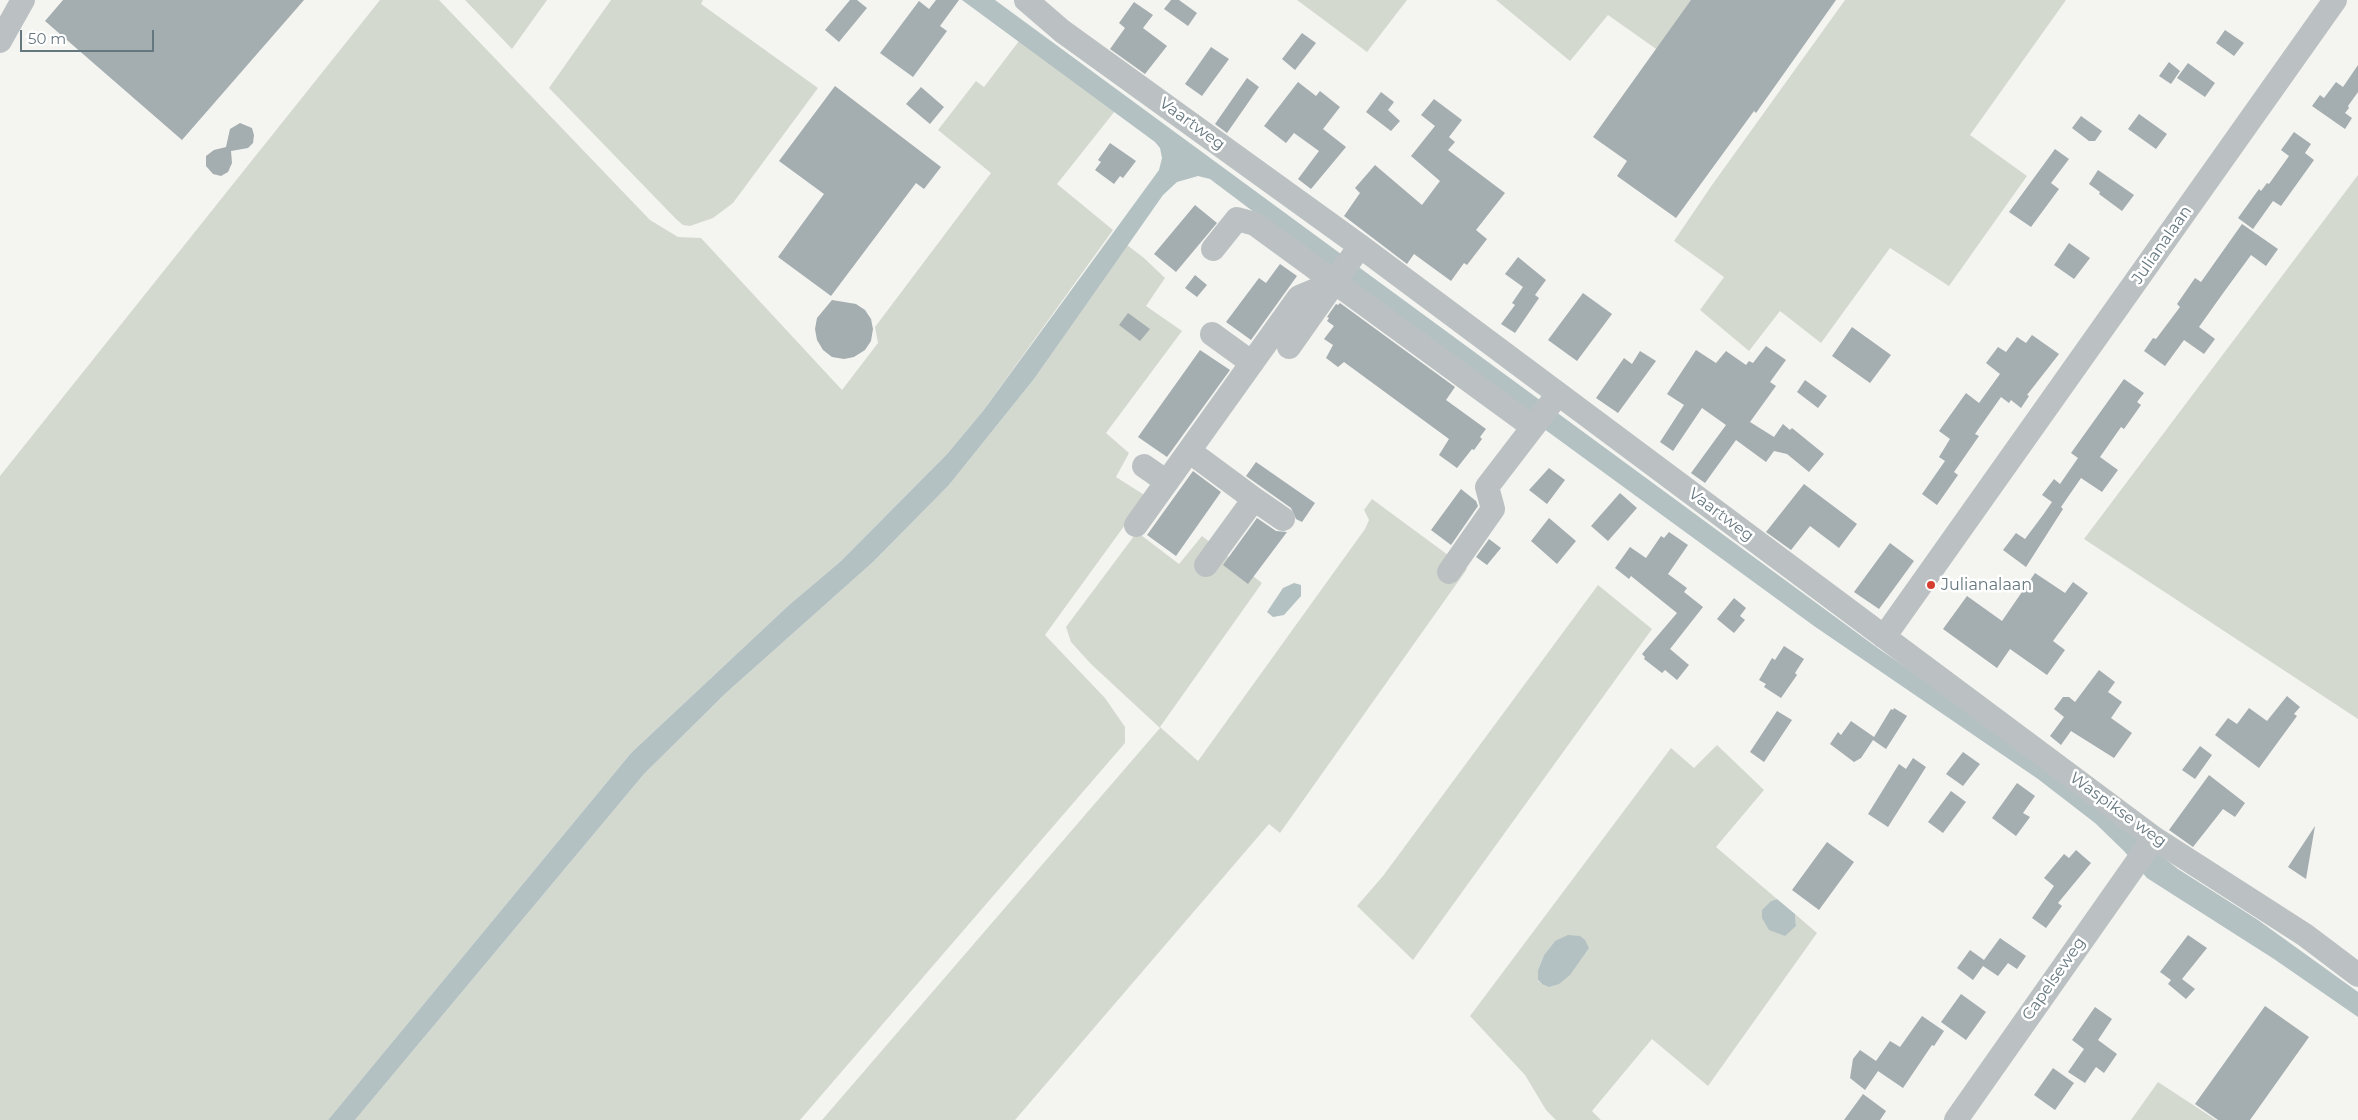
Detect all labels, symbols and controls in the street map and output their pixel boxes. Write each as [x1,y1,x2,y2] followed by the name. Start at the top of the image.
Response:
[22,20,156,52] scale bar
[28,29,66,48] text: 50 m
[1155,94,1229,154] street label: Vaartweg
[2128,202,2196,288] street label: Julianalaan
[1685,484,1757,546] street label: Vaartweg
[1941,575,2032,595] place label: Julianalaan
[1925,579,1937,591] marker: Julianalaan
[2066,769,2170,851] street label: Waspikse weg
[2018,934,2090,1024] street label: Capelseweg

